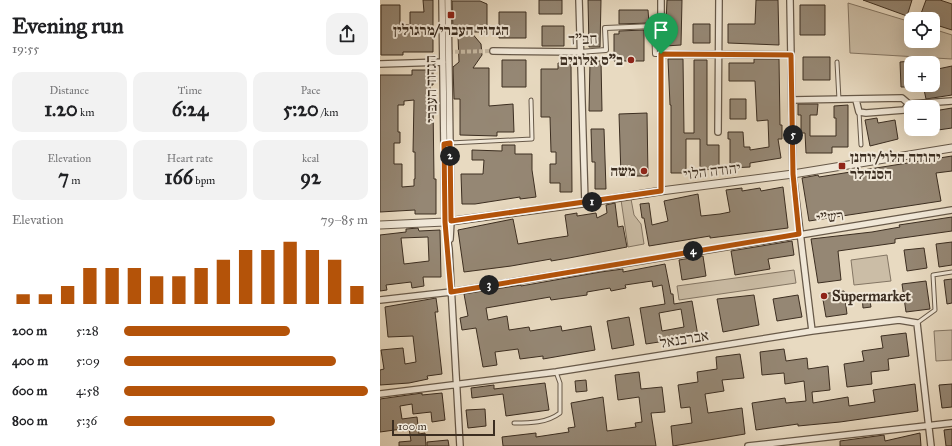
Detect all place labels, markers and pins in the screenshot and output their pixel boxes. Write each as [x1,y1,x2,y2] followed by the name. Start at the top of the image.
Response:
[446,10,456,20] marker: הגדוד העברי/מרגולין
[644,13,678,54] pin
[393,21,509,39] place label: הגדוד העברי/מרגולין
[560,51,623,69] place label: ב"ס אלונים
[626,55,636,65] marker: ב"ס אלונים
[783,125,803,145] pin: 5
[440,146,460,166] pin: 2
[850,148,941,183] place label: יהודה הלוי/יוחנן הסנדלר
[837,161,847,171] marker: יהודה הלוי/יוחנן הסנדלר
[610,162,636,180] place label: משה
[639,166,649,176] marker: משה
[582,192,602,212] pin: 1
[683,241,703,261] pin: 4
[479,275,499,295] pin: 3
[832,287,912,306] place label: Supermarket
[819,291,829,301] marker: Supermarket

